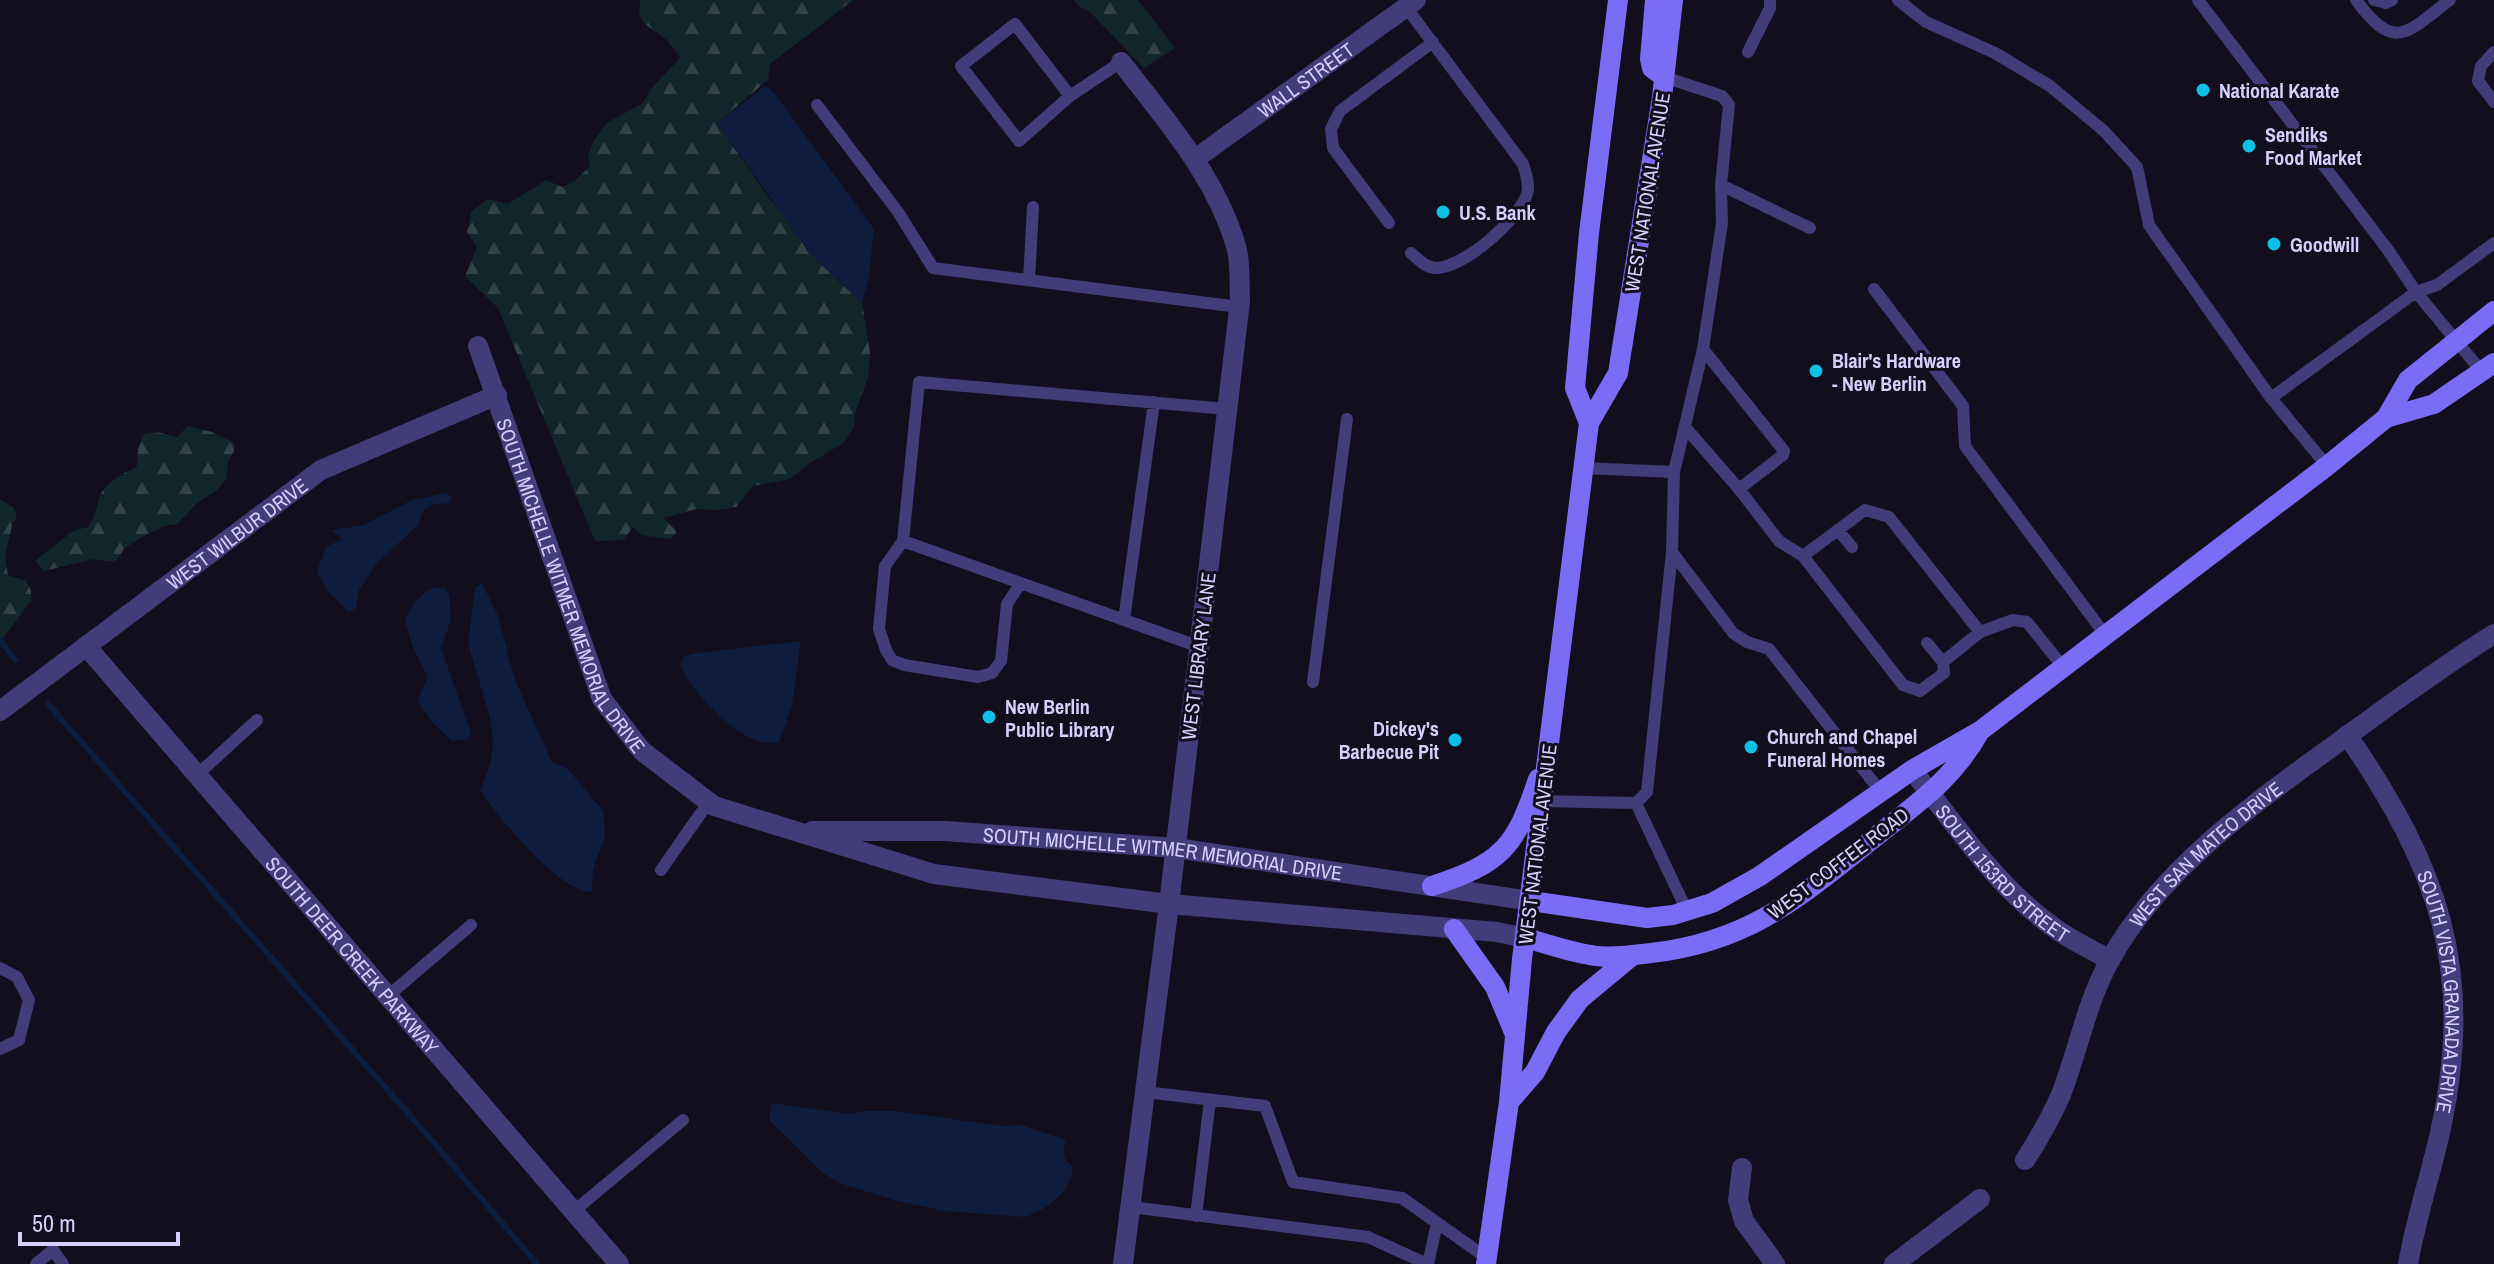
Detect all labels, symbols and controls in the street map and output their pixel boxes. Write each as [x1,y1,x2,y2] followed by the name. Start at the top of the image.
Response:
[1252,36,1359,123] street label: WALL STREET
[2219,77,2339,104] place label: National Karate
[2194,81,2212,99] marker: National Karate
[1618,90,1676,294] street label: WEST NATIONAL AVENUE
[2265,121,2362,171] place label: Sendiks Food Market
[2240,137,2258,155] marker: Sendiks Food Market
[1459,199,1536,226] place label: U.S. Bank
[1434,203,1452,221] marker: U.S. Bank
[2290,231,2359,258] place label: Goodwill
[2265,235,2283,253] marker: Goodwill
[1832,347,1961,397] place label: Blair's Hardware - New Berlin
[1807,362,1825,380] marker: Blair's Hardware - New Berlin
[491,414,652,758] street label: SOUTH MICHELLE WITMER MEMORIAL DRIVE
[161,471,313,595] street label: WEST WILBUR DRIVE
[1174,571,1222,741] street label: WEST LIBRARY LANE
[1005,693,1115,743] place label: New Berlin Public Library
[980,708,998,726] marker: New Berlin Public Library
[1339,715,1440,765] place label: Dickey's Barbecue Pit
[1767,723,1917,773] place label: Church and Chapel Funeral Homes
[1446,731,1464,749] marker: Dickey's Barbecue Pit
[1742,738,1760,756] marker: Church and Chapel Funeral Homes
[1511,742,1563,946] street label: WEST NATIONAL AVENUE
[2122,775,2287,932] street label: WEST SAN MATEO DRIVE
[1930,799,2075,948] street label: SOUTH 153RD STREET
[1762,801,1914,925] street label: WEST COFFEE ROAD
[982,820,1344,886] street label: SOUTH MICHELLE WITMER MEMORIAL DRIVE
[260,851,445,1059] street label: SOUTH DEER CREEK PARKWAY
[2411,866,2467,1116] street label: SOUTH VISTA GRANADA DRIVE
[20,1196,178,1246] scale bar
[32,1207,76,1239] text: 50 m

